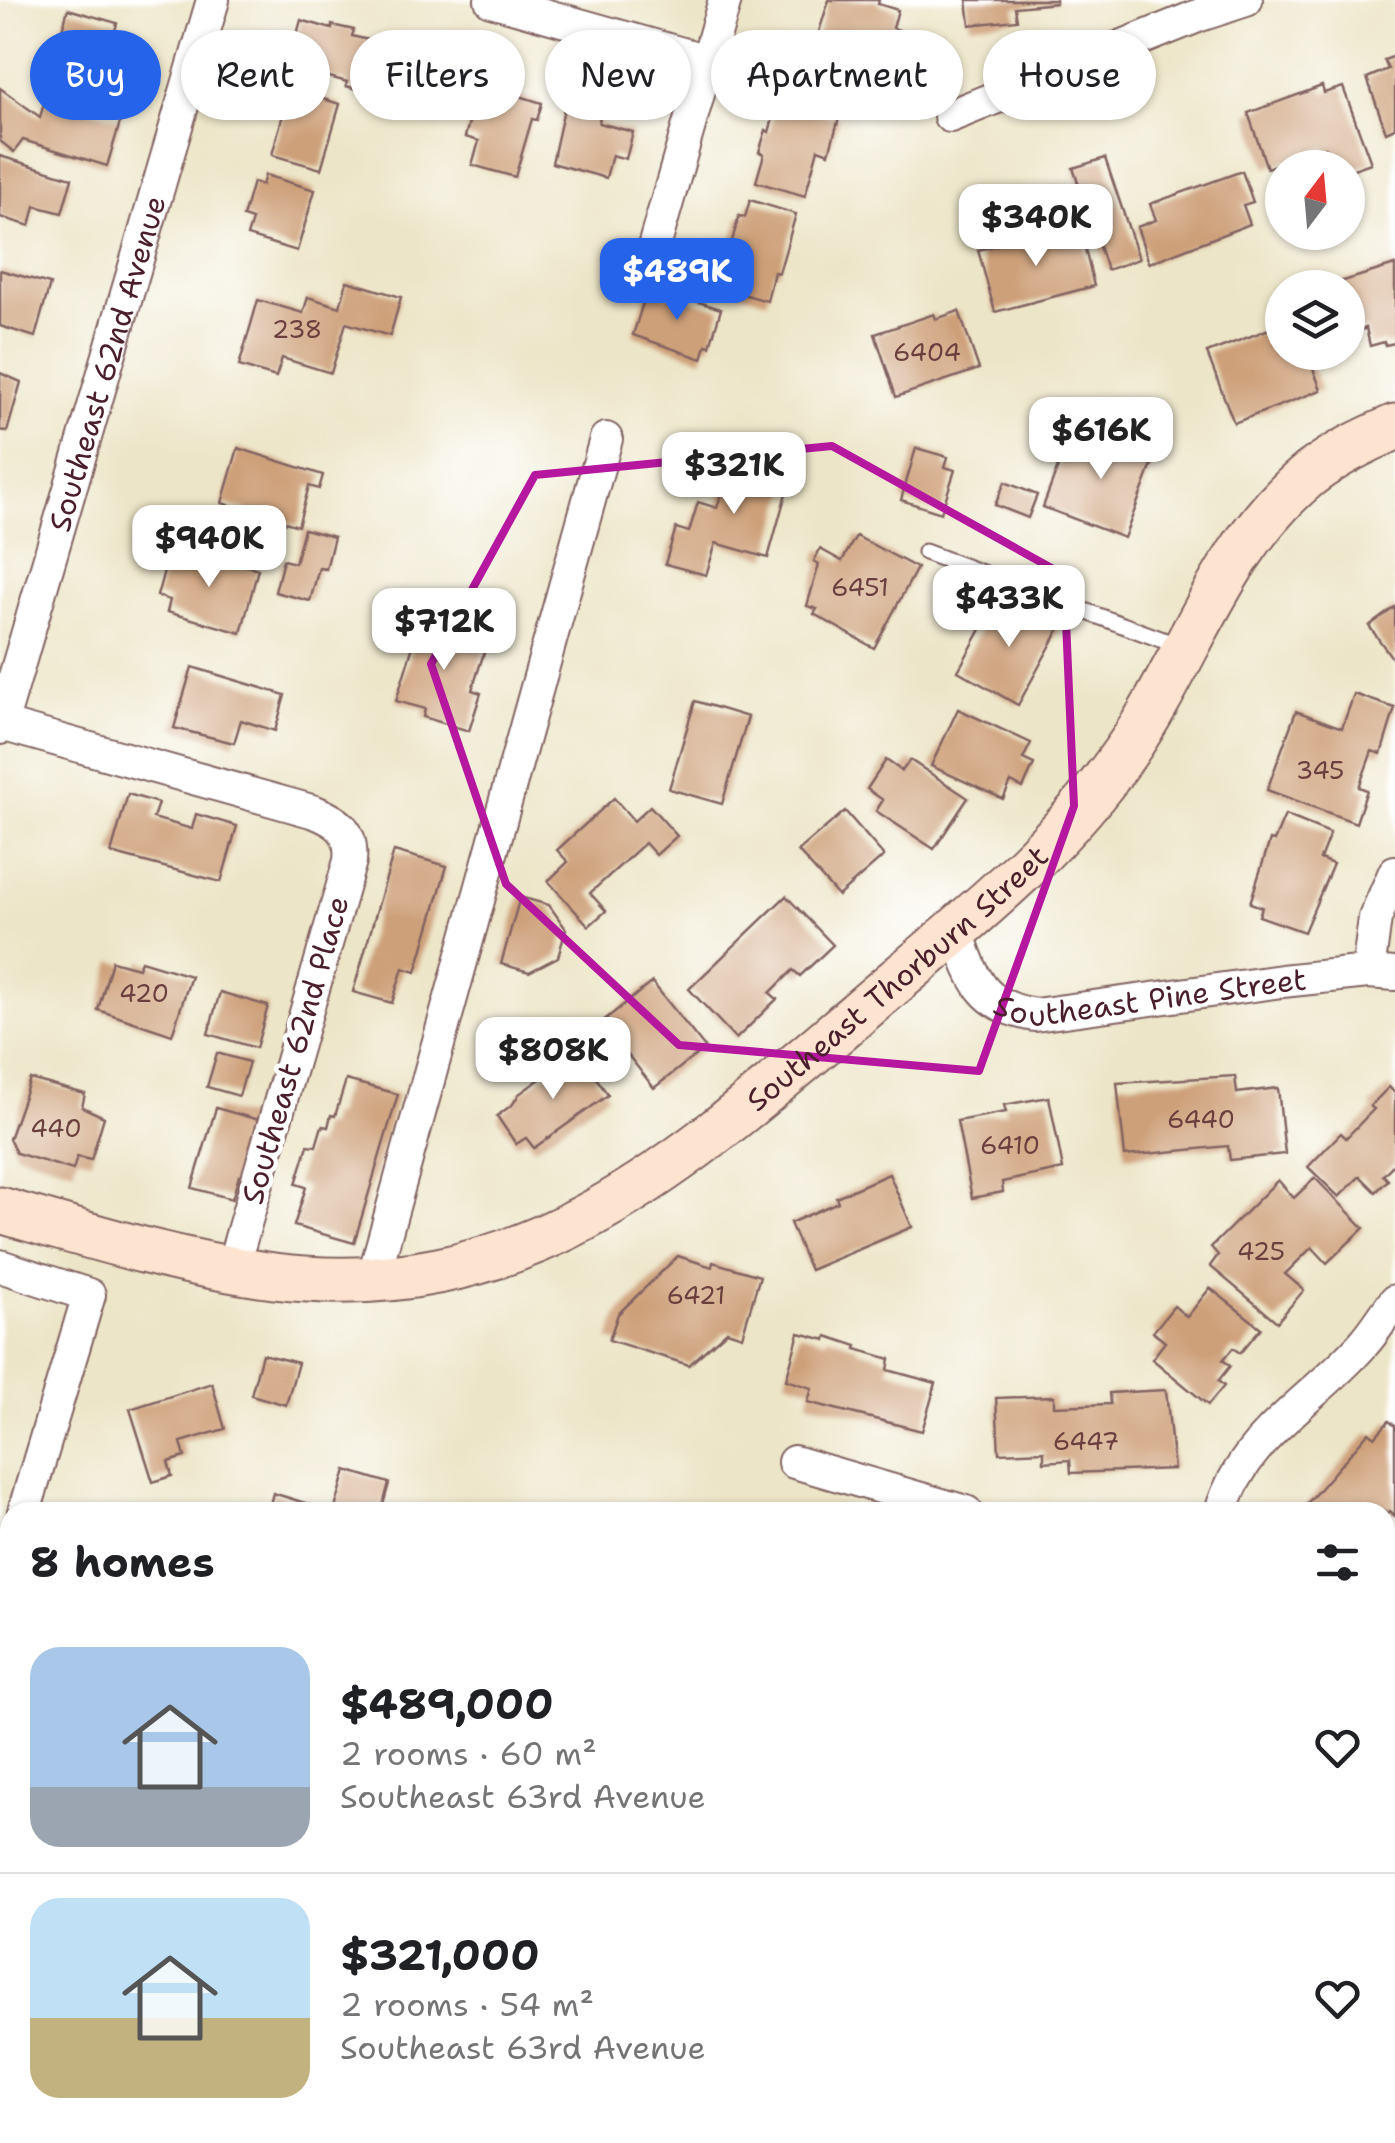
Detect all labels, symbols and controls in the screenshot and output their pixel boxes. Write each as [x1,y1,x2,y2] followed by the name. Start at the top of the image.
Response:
[30,30,161,120] chip: Buy
[181,30,330,120] chip: Rent
[350,30,525,120] chip: Filters
[545,30,691,120] chip: New
[711,30,963,120] chip: Apartment
[983,30,1156,120] chip: House
[1265,150,1365,250] north arrow
[1265,150,1365,370] map controls
[966,184,1106,269] pin: $340K
[38,191,175,536] street label: Southeast 62nd Avenue
[981,195,1091,238] text: $340K
[607,238,747,323] pin: $489K
[622,249,732,292] text: $489K
[1265,270,1365,370] button: layers
[272,312,322,346] house number: 238
[893,335,961,369] house number: 6404
[1031,397,1171,482] pin: $616K
[1051,408,1151,451] text: $616K
[664,432,804,517] pin: $321K
[684,443,784,486] text: $321K
[139,505,279,590] pin: $940K
[154,516,264,559] text: $940K
[939,565,1079,650] pin: $433K
[831,570,889,604] house number: 6451
[955,576,1063,619] text: $433K
[374,588,514,673] pin: $712K
[394,599,494,642] text: $712K
[1296,753,1344,787] house number: 345
[737,836,1057,1120] street label: Southeast Thorburn Street
[231,891,359,1209] street label: Southeast 62nd Place
[987,958,1308,1036] street label: Southeast Pine Street
[119,976,169,1010] house number: 420
[483,1017,623,1102] pin: $808K
[498,1028,608,1071] text: $808K
[1167,1102,1235,1136] house number: 6440
[30,1111,82,1145] house number: 440
[980,1128,1040,1162] house number: 6410
[1237,1234,1285,1268] house number: 425
[666,1278,726,1312] house number: 6421
[1053,1424,1119,1458] house number: 6447
[30,1534,215,1590] text: 8 homes
[1310,1535,1365,1590] icon: filters
[340,1676,554,1732] text: $489,000
[110,1687,230,1807] icon: home
[1310,1720,1365,1775] icon: heart
[340,1732,597,1775] text: 2 rooms · 60 m²
[340,1775,706,1818] text: Southeast 63rd Avenue
[340,1927,540,1983] text: $321,000
[110,1938,230,2058] icon: home
[1310,1971,1365,2026] icon: heart
[340,1983,594,2026] text: 2 rooms · 54 m²
[340,2026,706,2069] text: Southeast 63rd Avenue

